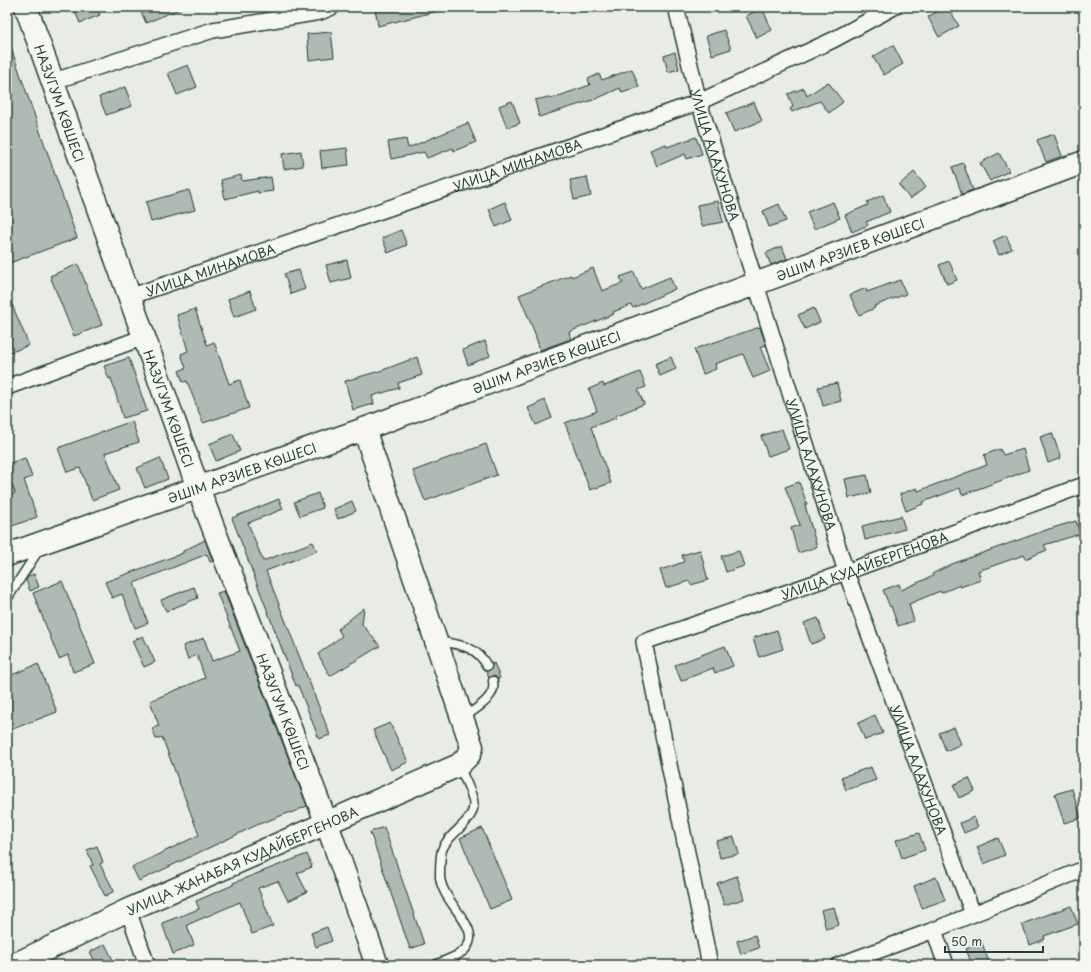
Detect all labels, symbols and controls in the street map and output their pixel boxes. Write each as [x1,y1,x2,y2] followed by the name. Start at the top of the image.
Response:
[31,42,90,164] street label: НАЗУГУМ КӨШЕСІ
[687,87,745,223] street label: УЛИЦА АЛАХУНОВА
[450,133,584,195] street label: УЛИЦА МИНАМОВА
[773,213,927,285] street label: ӘШІМ АРЗИЕВ КӨШЕСІ
[143,238,278,300] street label: УЛИЦА МИНАМОВА
[470,325,623,397] street label: ӘШІМ АРЗИЕВ КӨШЕСІ
[140,347,199,470] street label: НАЗУГУМ КӨШЕСІ
[783,396,842,532] street label: УЛИЦА АЛАХУНОВА
[165,437,319,507] street label: ӘШІМ АРЗИЕВ КӨШЕСІ
[778,526,950,603] street label: УЛИЦА КУДАЙБЕРГЕНОВА
[253,650,315,772] street label: НАЗУГУМ КӨШЕСІ
[887,702,952,837] street label: УЛИЦА АЛАХУНОВА
[123,801,361,919] street label: УЛИЦА ЖАНАБАЯ КУДАЙБЕРГЕНОВА
[945,928,1043,954] scale bar
[951,932,982,950] text: 50 m

